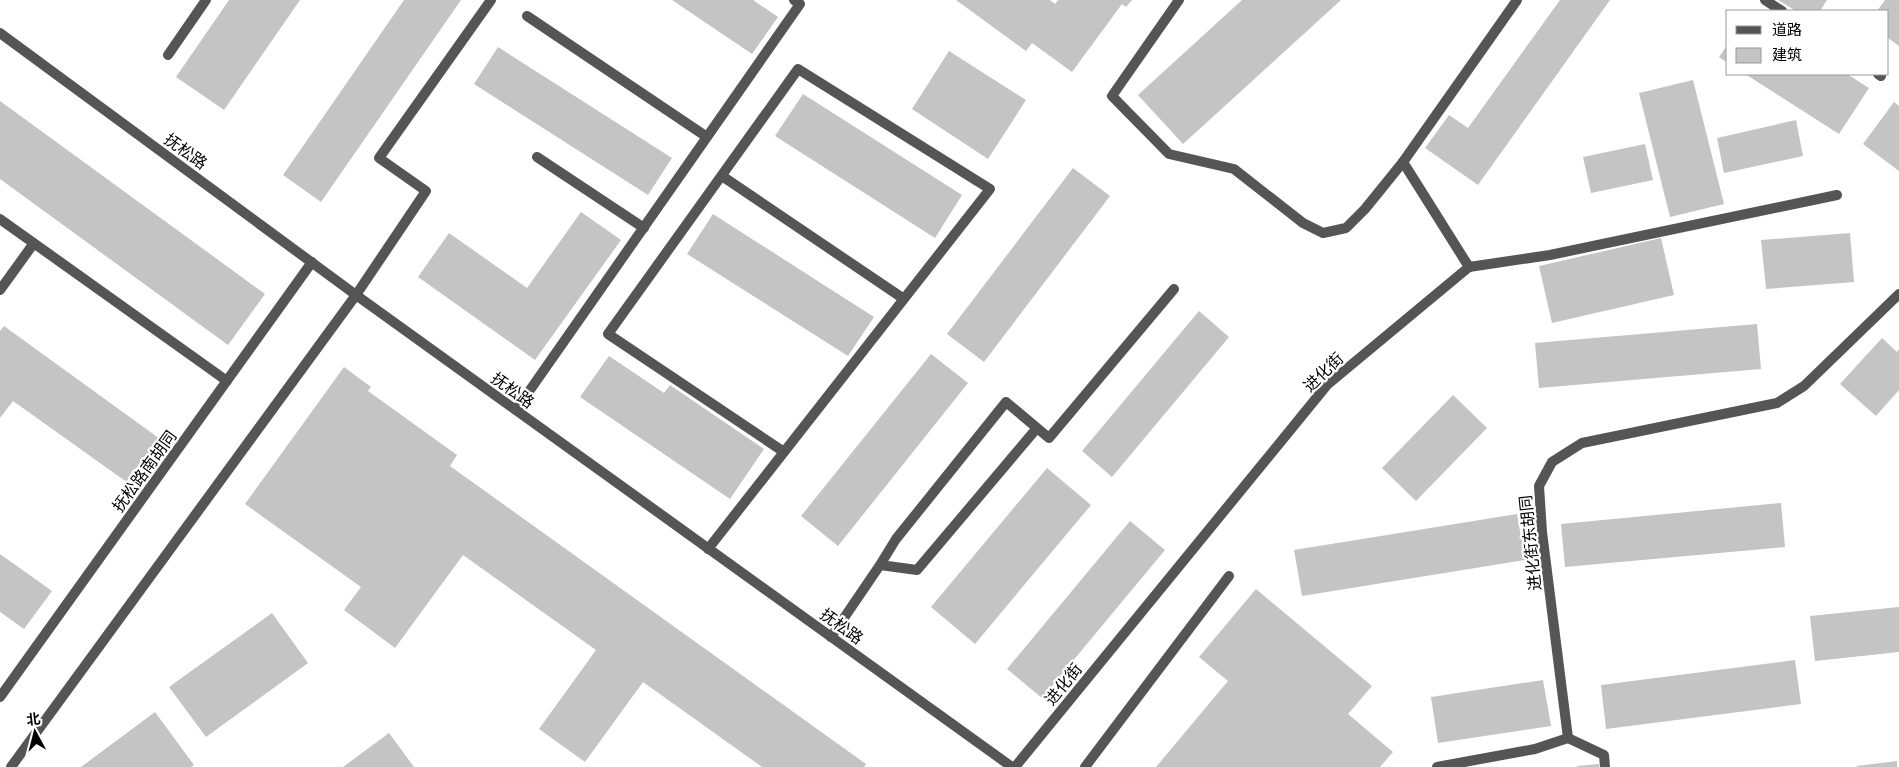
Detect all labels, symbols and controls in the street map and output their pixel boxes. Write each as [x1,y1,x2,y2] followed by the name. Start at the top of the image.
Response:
[1726,10,1889,75] legend
[1772,21,1802,39] text: 道路
[1772,46,1802,64] text: 建筑
[161,130,211,173] street label: 抚松路
[1299,349,1347,396] street label: 进化街
[488,369,538,412] street label: 抚松路
[109,427,180,516] street label: 抚松路南胡同
[1516,494,1545,592] street label: 进化街东胡同
[817,605,867,648] street label: 抚松路
[1041,660,1086,709] street label: 进化街
[10,707,60,757] north arrow
[25,710,41,728] text: 北

